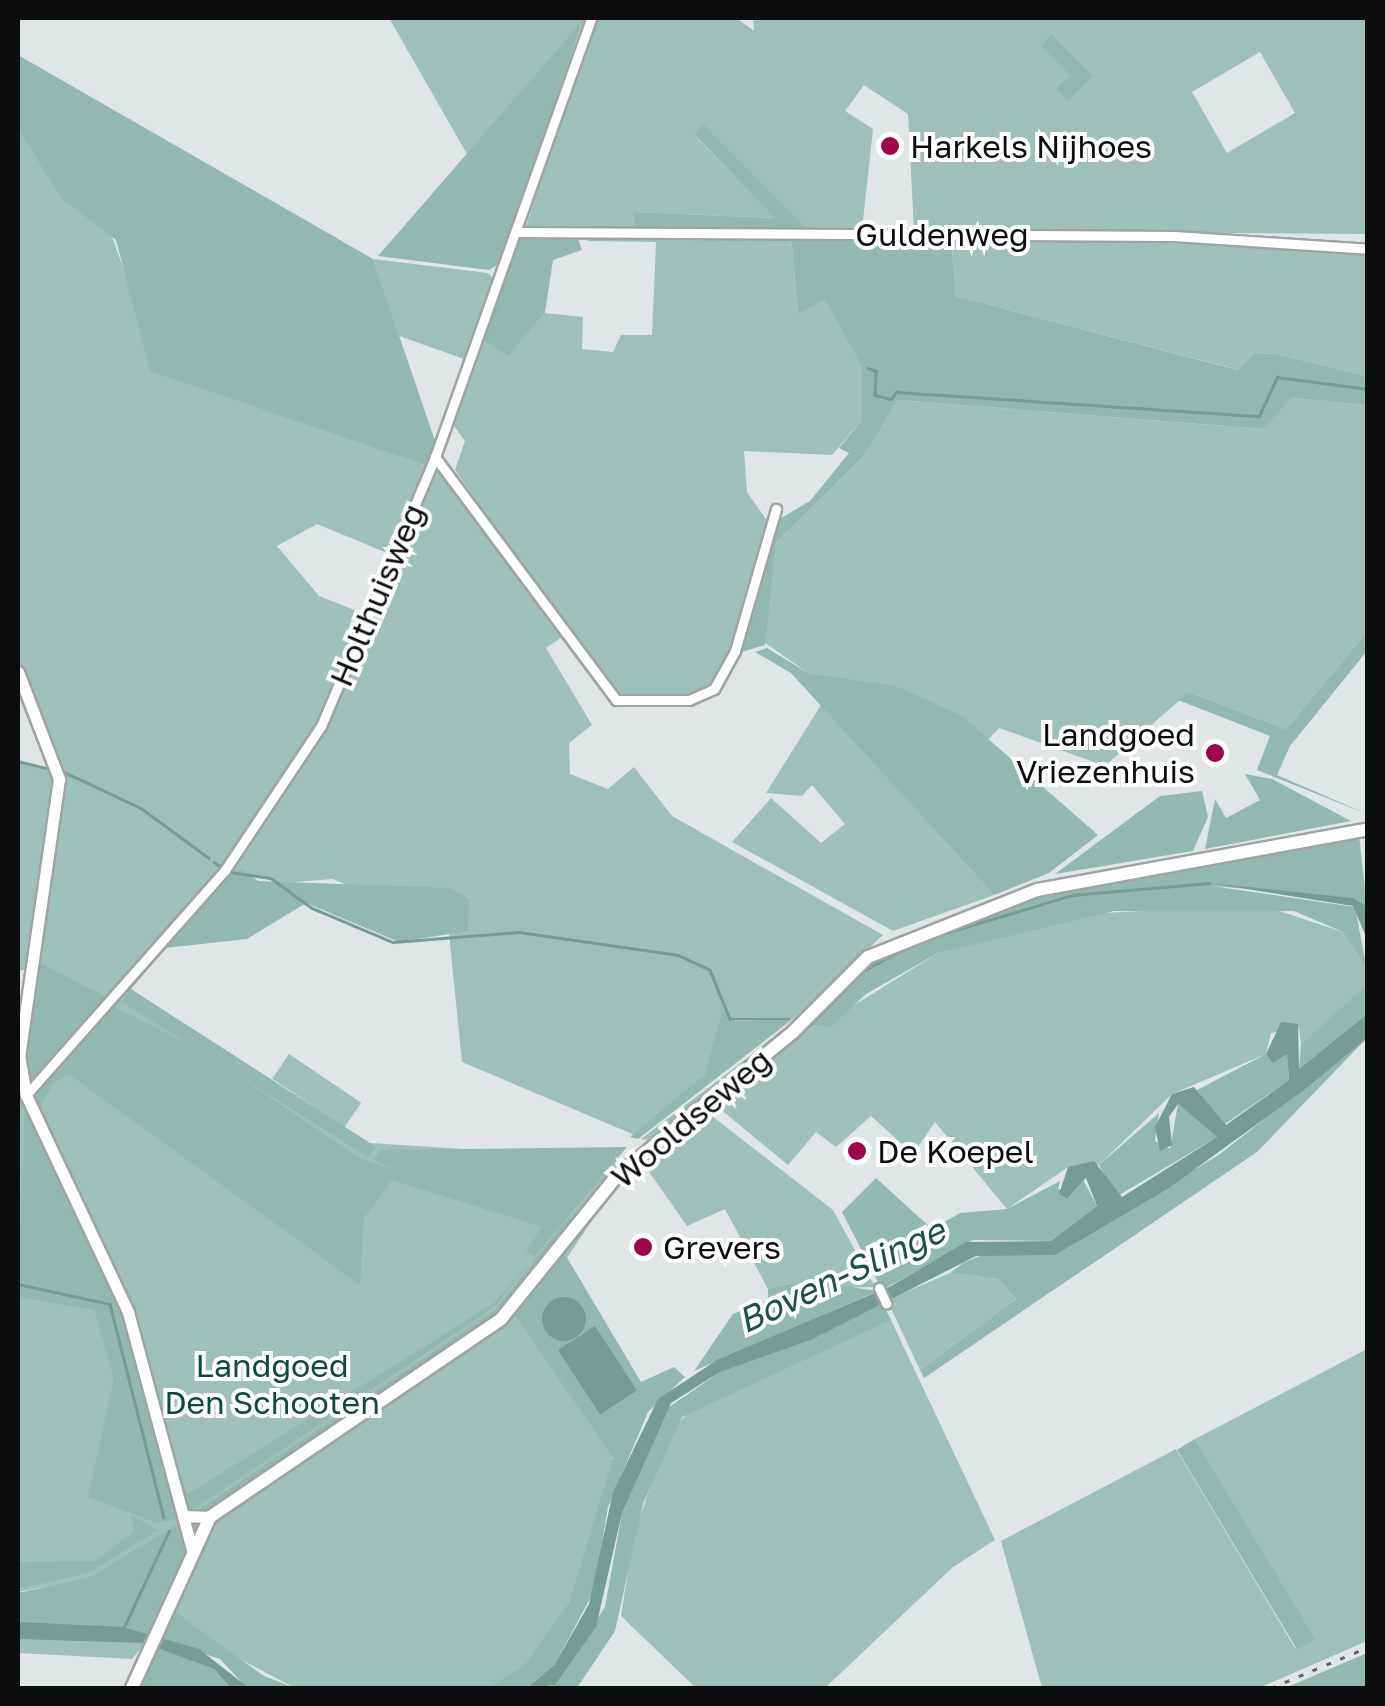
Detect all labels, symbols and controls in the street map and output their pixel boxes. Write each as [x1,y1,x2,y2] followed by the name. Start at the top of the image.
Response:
[910,127,1152,165] place label: Harkels Nijhoes
[879,135,901,157] marker: Harkels Nijhoes
[855,215,1029,253] street label: Guldenweg
[321,498,433,692] street label: Holthuisweg
[1016,716,1195,791] place label: Landgoed Vriezenhuis
[1204,742,1226,764] marker: Landgoed Vriezenhuis
[603,1040,779,1196] street label: Wooldseweg
[877,1132,1034,1170] place label: De Koepel
[846,1140,868,1162] marker: De Koepel
[731,1209,951,1341] water label: Boven-Slinge
[663,1228,781,1266] place label: Grevers
[632,1236,654,1258] marker: Grevers
[164,1347,380,1422] park label: Landgoed Den Schooten

